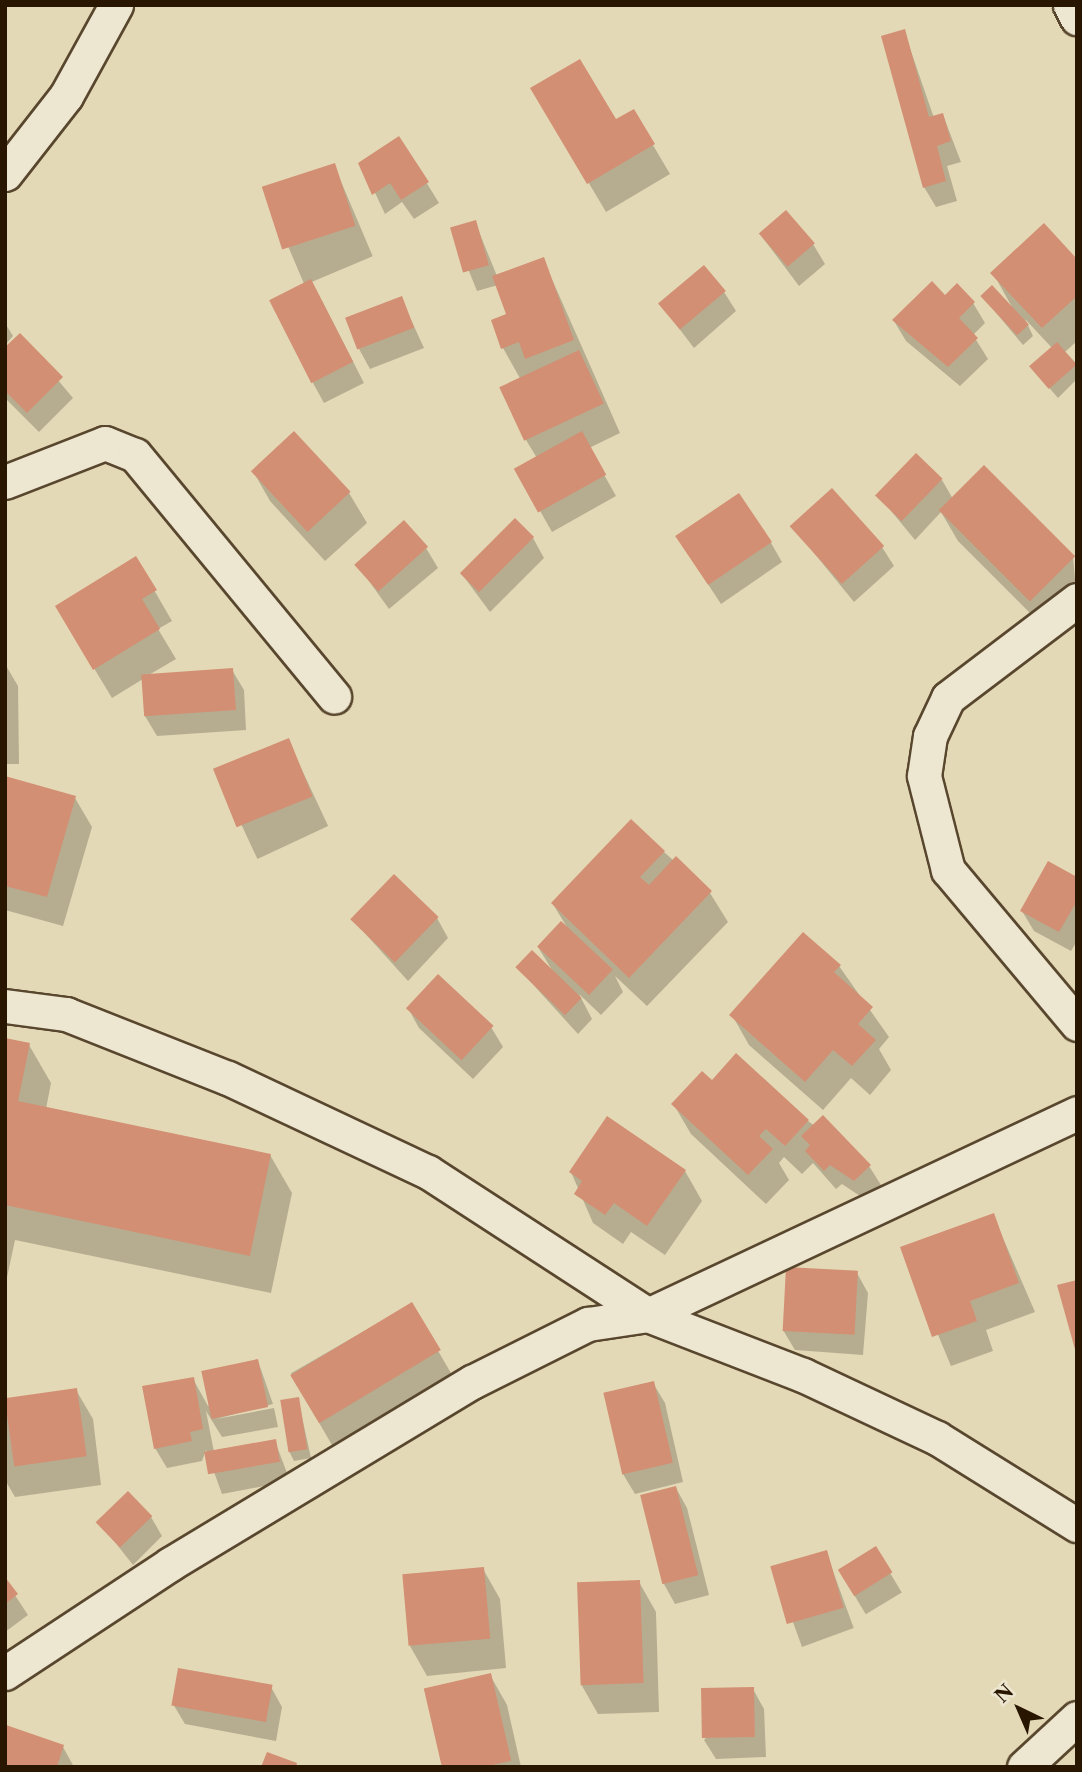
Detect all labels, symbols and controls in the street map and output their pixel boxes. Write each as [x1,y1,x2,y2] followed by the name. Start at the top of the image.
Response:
[984,1674,1054,1744] north arrow
[990,1680,1018,1708] text: N

